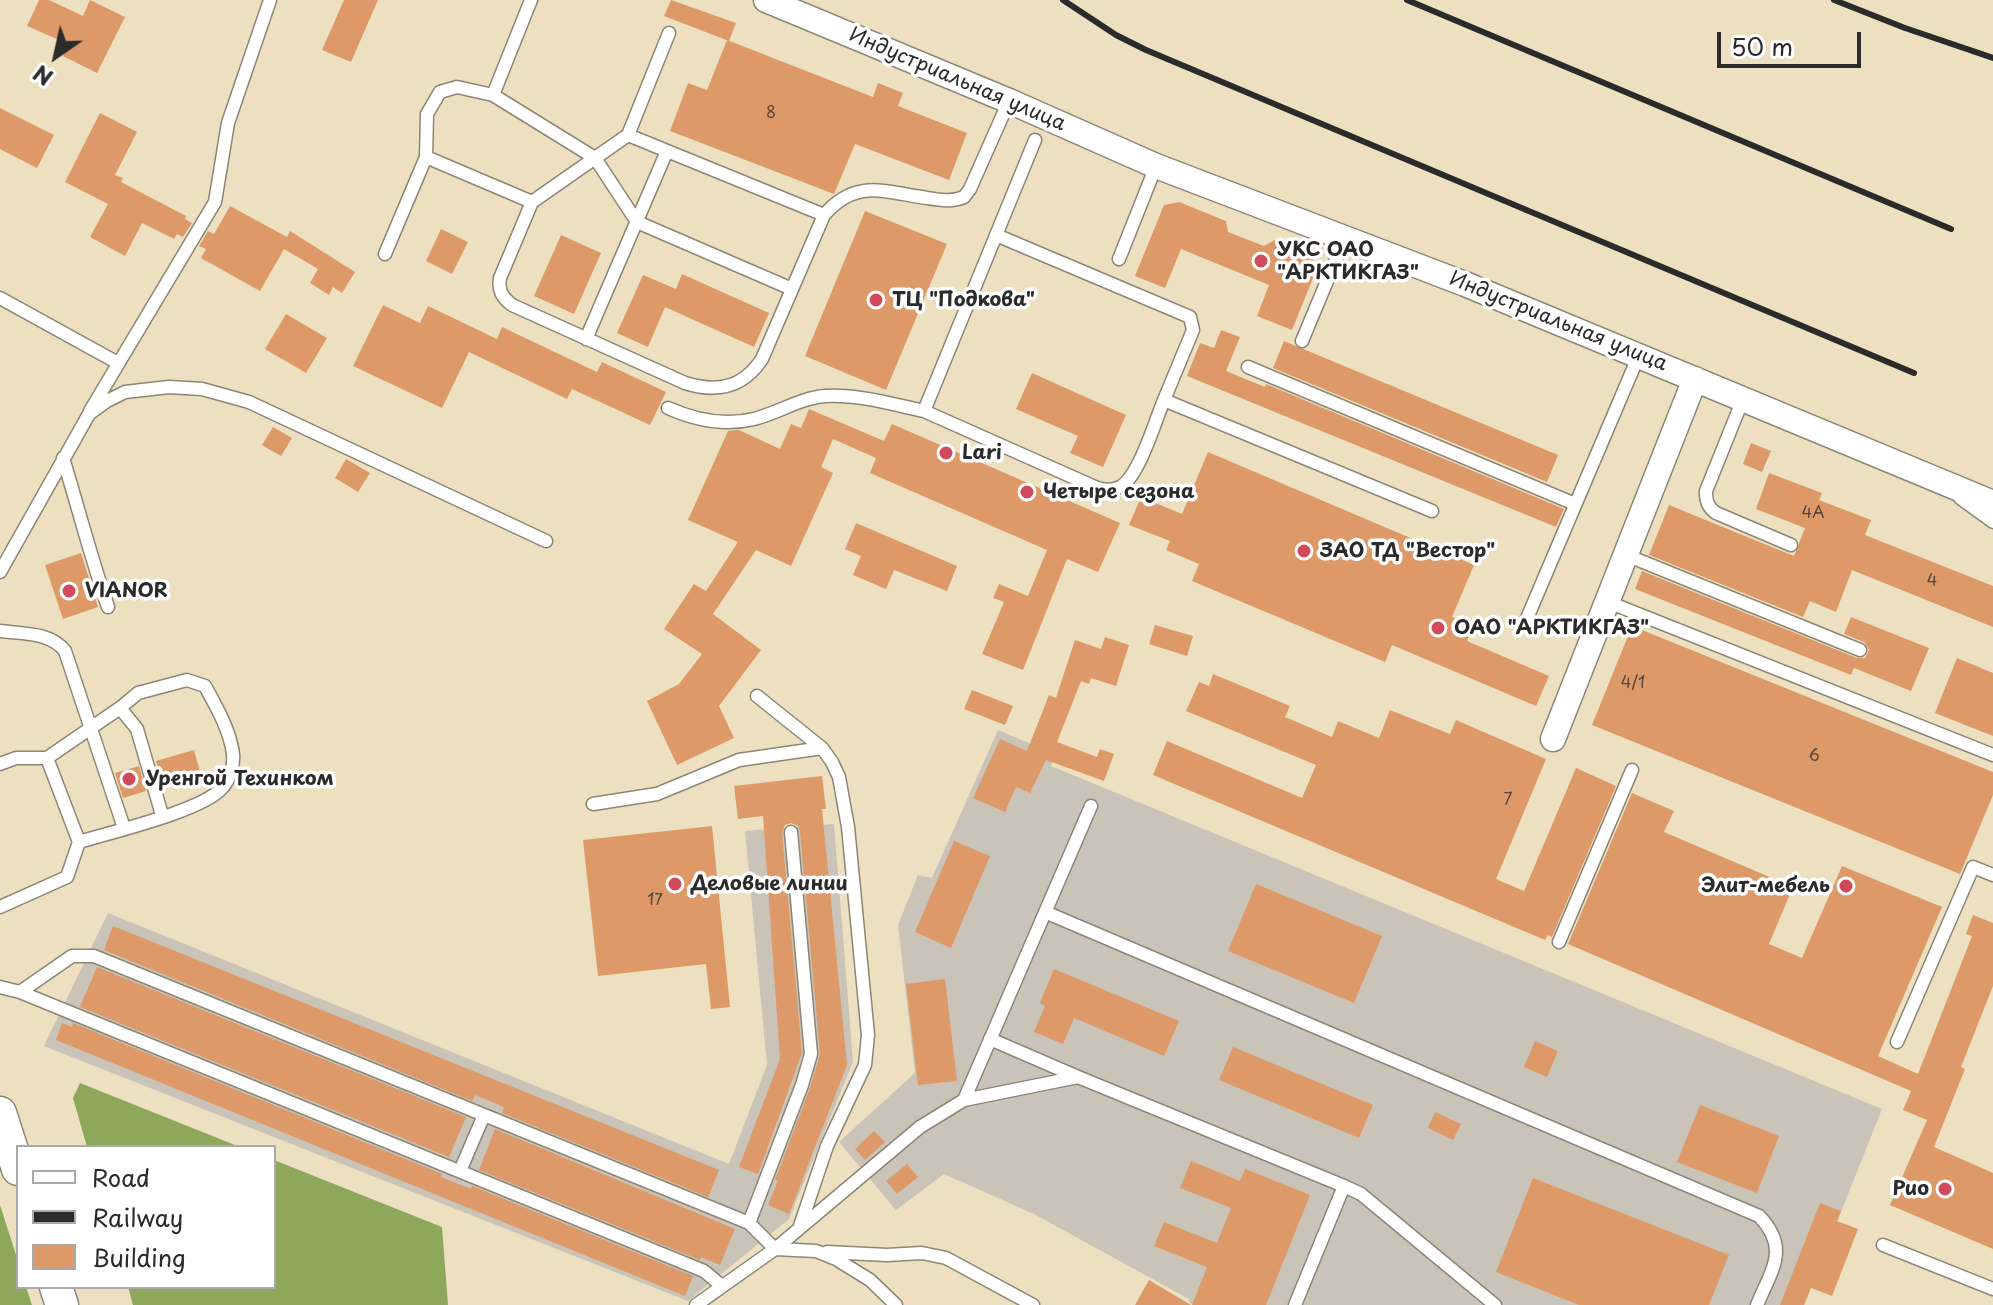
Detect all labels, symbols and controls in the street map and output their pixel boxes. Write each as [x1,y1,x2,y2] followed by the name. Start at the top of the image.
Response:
[16,16,96,96] north arrow
[1721,16,1865,66] scale bar
[845,23,1069,137] street label: Индустриальная улица
[1731,28,1793,64] text: 50 m
[26,58,59,95] text: N
[766,104,776,124] house number: 8
[1277,238,1419,285] place label: УКС ОАО "АРКТИКГАЗ"
[1252,252,1270,270] marker: УКС ОАО "АРКТИКГАЗ"
[1446,267,1670,377] street label: Индустриальная улица
[892,288,1035,312] place label: ТЦ "Подкова"
[867,291,885,309] marker: ТЦ "Подкова"
[962,441,1002,465] place label: Lari
[937,444,955,462] marker: Lari
[1043,480,1194,504] place label: Четыре сезона
[1018,483,1036,501] marker: Четыре сезона
[1802,504,1824,524] house number: 4А
[1320,539,1495,563] place label: ЗАО ТД "Вестор"
[1295,542,1313,560] marker: ЗАО ТД "Вестор"
[1927,572,1937,592] house number: 4
[85,579,168,603] place label: VIANOR
[60,582,78,600] marker: VIANOR
[1454,616,1649,640] place label: ОАО "АРКТИКГАЗ"
[1429,619,1447,637] marker: ОАО "АРКТИКГАЗ"
[1621,674,1645,694] house number: 4/1
[1808,747,1820,767] house number: 6
[145,767,334,791] place label: Уренгой Техинком
[120,770,138,788] marker: Уренгой Техинком
[1503,791,1513,811] house number: 7
[691,872,848,896] place label: Деловые линии
[1701,874,1830,898] place label: Элит-мебель
[666,875,684,893] marker: Деловые линии
[1837,877,1855,895] marker: Элит-мебель
[647,891,663,911] house number: 17
[16,1145,276,1289] legend
[92,1159,150,1195] text: Road
[1892,1177,1929,1201] place label: Рио
[1936,1180,1954,1198] marker: Рио
[92,1199,183,1235] text: Railway
[92,1239,186,1275] text: Building

